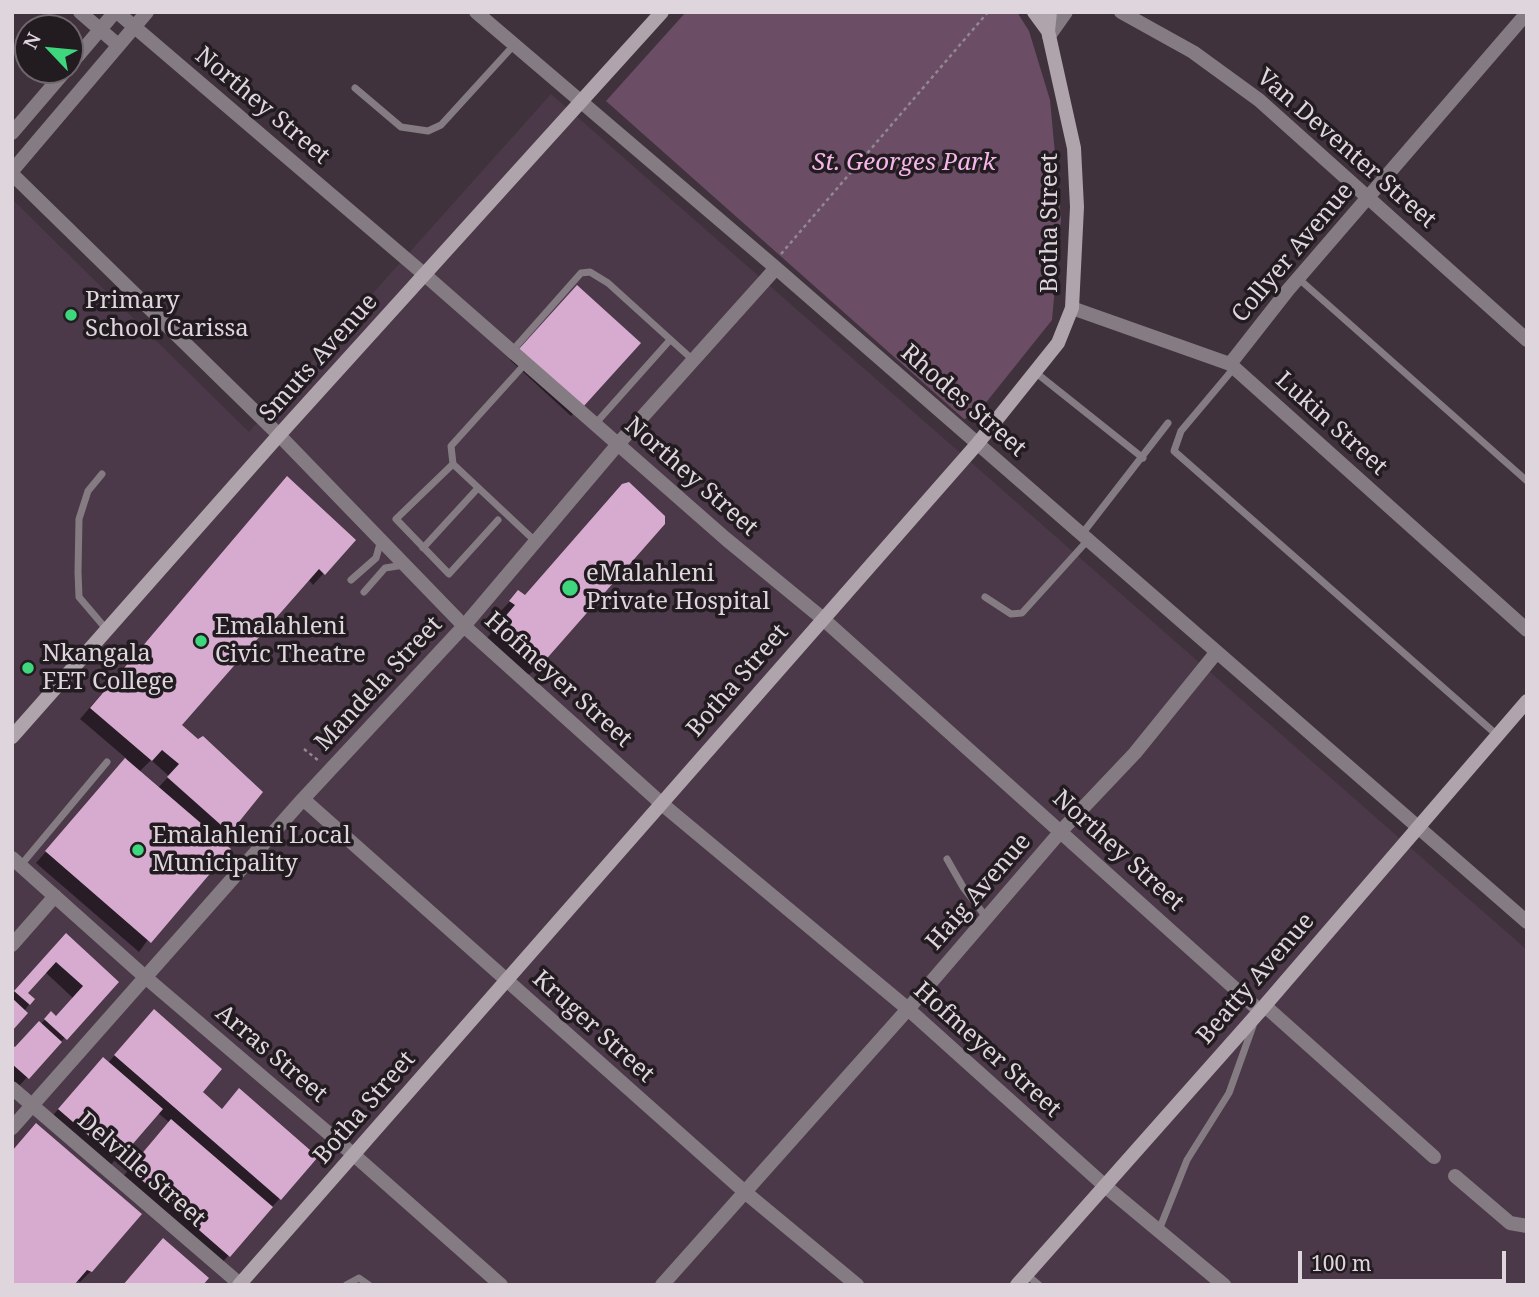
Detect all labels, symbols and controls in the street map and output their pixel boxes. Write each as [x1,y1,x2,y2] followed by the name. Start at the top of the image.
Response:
[14,14,84,84] north arrow
[17,28,47,53] text: N
[189,41,335,171] street label: Northey Street
[1250,63,1442,235] street label: Van Deventer Street
[812,149,996,177] park label: St. Georges Park
[1036,153,1064,293] street label: Botha Street
[1226,177,1360,329] street label: Collyer Avenue
[85,287,249,343] place label: Primary School Carissa
[254,288,384,428] street label: Smuts Avenue
[63,307,79,323] marker: Primary School Carissa
[895,339,1031,463] street label: Rhodes Street
[1269,366,1393,482] street label: Lukin Street
[619,411,763,543] street label: Northey Street
[586,560,770,616] place label: eMalahleni Private Hospital
[560,578,580,598] marker: eMalahleni Private Hospital
[478,606,638,754] street label: Hofmeyer Street
[309,611,449,757] street label: Mandela Street
[215,613,366,669] place label: Emalahleni Civic Theatre
[681,619,795,743] street label: Botha Street
[193,633,209,649] marker: Emalahleni Civic Theatre
[42,640,174,696] place label: Nkangala FET College
[20,660,36,676] marker: Nkangala FET College
[1046,785,1190,917] street label: Northey Street
[152,822,351,878] place label: Emalahleni Local Municipality
[921,828,1037,956] street label: Haig Avenue
[130,842,146,858] marker: Emalahleni Local Municipality
[1191,907,1321,1051] street label: Beatty Avenue
[526,965,660,1089] street label: Kruger Street
[907,976,1067,1124] street label: Hofmeyer Street
[209,999,333,1109] street label: Arras Street
[308,1046,422,1170] street label: Botha Street
[71,1107,211,1233] street label: Delville Street
[1301,1238,1509,1282] scale bar
[1311,1249,1372,1277] text: 100 m

